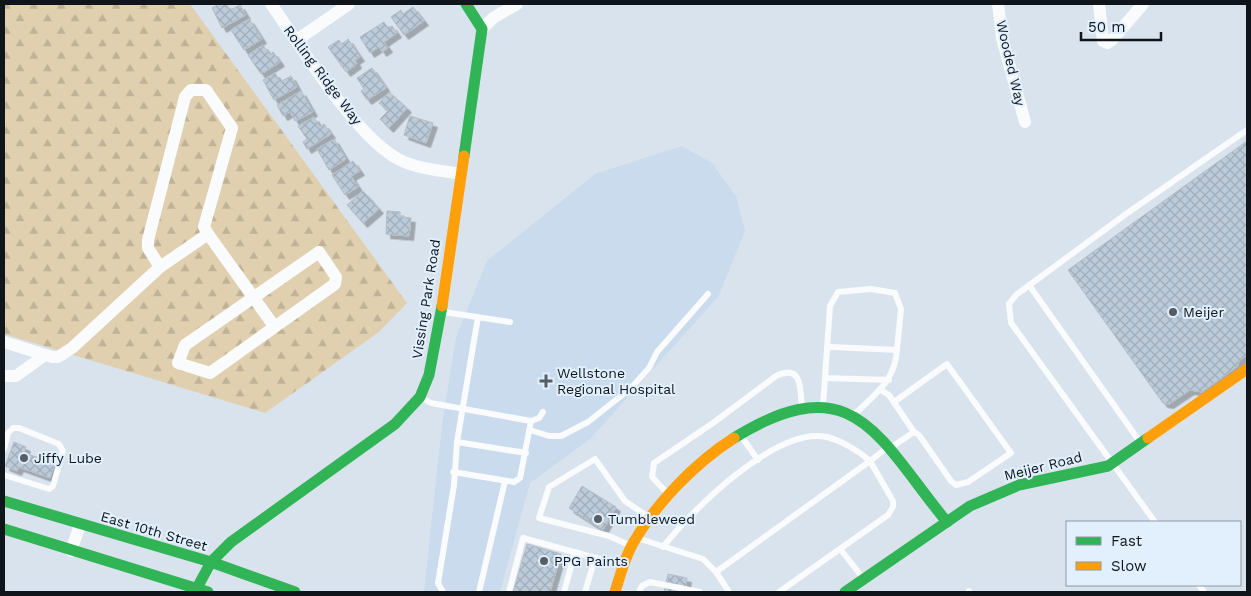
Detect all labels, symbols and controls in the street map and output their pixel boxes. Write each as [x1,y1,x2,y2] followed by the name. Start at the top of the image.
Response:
[1081,10,1161,42] scale bar
[1088,18,1125,36] text: 50 m
[993,19,1029,108] street label: Wooded Way
[281,22,366,128] street label: Rolling Ridge Way
[409,238,443,360] street label: Vissing Park Road
[1183,304,1224,320] place label: Meijer
[1167,306,1179,318] marker: Meijer
[557,365,676,397] place label: Wellstone Regional Hospital
[539,374,553,388] marker: Wellstone Regional Hospital
[1002,449,1084,483] street label: Meijer Road
[34,450,102,466] place label: Jiffy Lube
[18,452,30,464] marker: Jiffy Lube
[99,508,209,554] street label: East 10th Street
[608,511,695,527] place label: Tumbleweed
[592,513,604,525] marker: Tumbleweed
[1066,521,1241,586] legend
[1111,532,1143,550] text: Fast
[554,553,628,569] place label: PPG Paints
[538,555,550,567] marker: PPG Paints
[1111,557,1147,575] text: Slow

